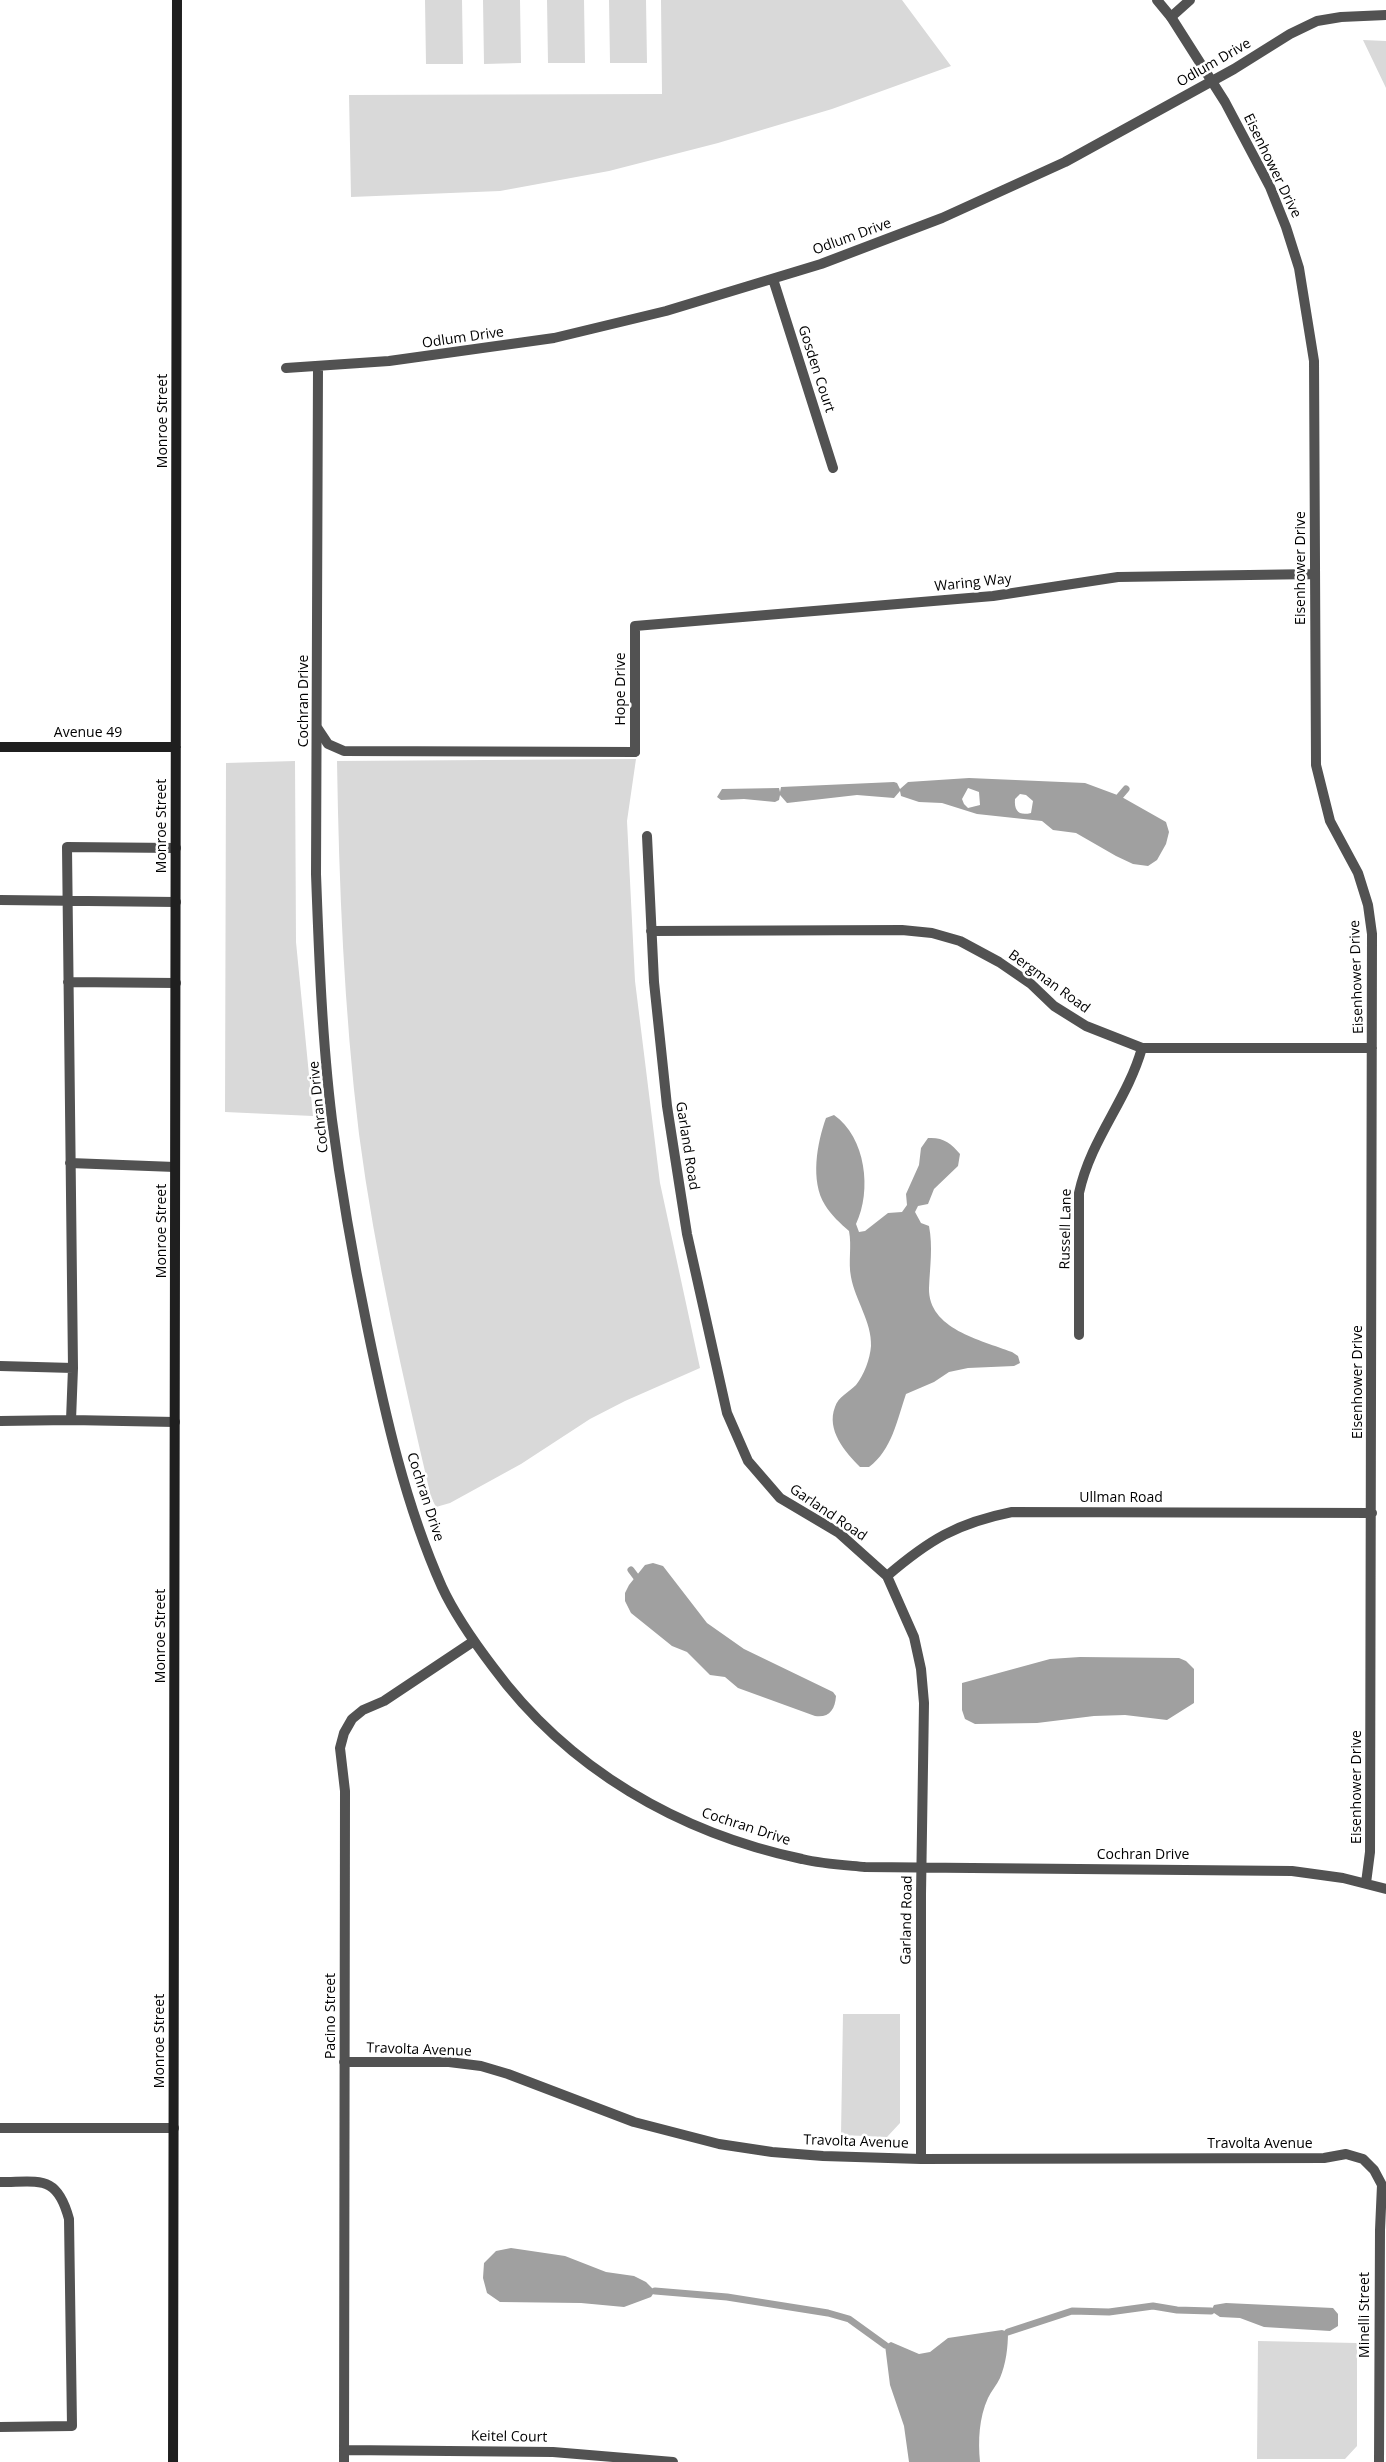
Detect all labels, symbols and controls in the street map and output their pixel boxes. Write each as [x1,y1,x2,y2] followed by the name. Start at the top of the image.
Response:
[1174,35,1254,91] street label: Odlum Drive
[1240,111,1304,221] street label: Eisenhower Drive
[810,215,894,259] street label: Odlum Drive
[794,323,838,415] street label: Gosden Court
[421,324,505,352] street label: Odlum Drive
[155,374,171,468] street label: Monroe Street
[1293,511,1309,625] street label: Eisenhower Drive
[934,571,1012,595] street label: Waring Way
[613,652,629,726] street label: Hope Drive
[296,655,312,747] street label: Cochran Drive
[54,725,122,741] street label: Avenue 49
[154,779,170,873] street label: Monroe Street
[1347,920,1367,1034] street label: Eisenhower Drive
[1005,947,1093,1017] street label: Bergman Road
[306,1060,332,1154] street label: Cochran Drive
[672,1101,702,1191] street label: Garland Road
[154,1184,170,1278] street label: Monroe Street
[1057,1189,1075,1269] street label: Russell Lane
[1350,1325,1366,1439] street label: Eisenhower Drive
[403,1450,447,1544] street label: Cochran Drive
[786,1481,870,1545] street label: Garland Road
[1079,1490,1163,1506] street label: Ullman Road
[153,1589,169,1683] street label: Monroe Street
[1349,1730,1365,1844] street label: Eisenhower Drive
[699,1805,793,1849] street label: Cochran Drive
[1097,1847,1189,1863] street label: Cochran Drive
[898,1875,916,1965] street label: Garland Road
[323,1973,339,2059] street label: Pacino Street
[152,1994,168,2088] street label: Monroe Street
[366,2040,472,2060] street label: Travolta Avenue
[803,2132,909,2152] street label: Travolta Avenue
[1207,2136,1313,2152] street label: Travolta Avenue
[1357,2272,1373,2358] street label: Minelli Street
[471,2428,547,2446] street label: Keitel Court

